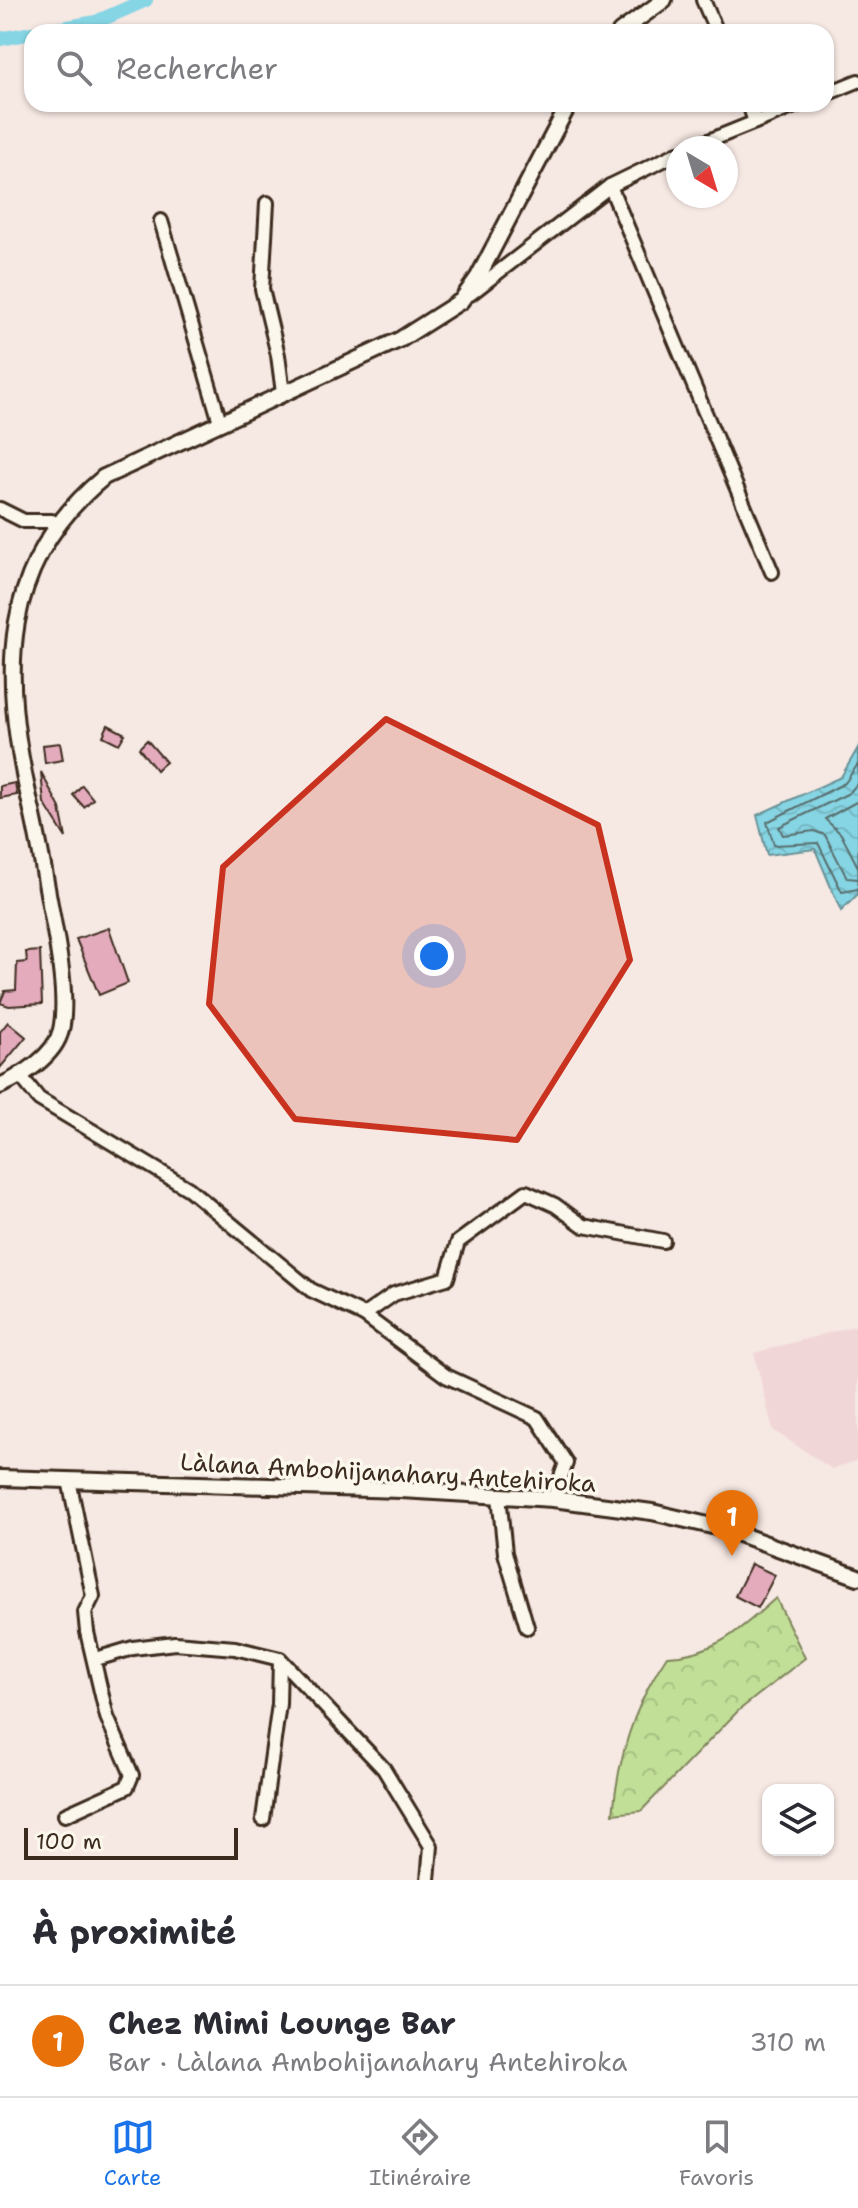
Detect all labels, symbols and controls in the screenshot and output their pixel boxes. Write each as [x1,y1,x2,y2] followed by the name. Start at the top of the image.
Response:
[24,24,834,112] search box
[52,46,96,90] icon: search
[116,48,278,89] text: Rechercher
[666,136,738,208] north arrow
[414,936,454,976] your location
[179,1446,597,1500] street label: Làlana Ambohijanahary Antehiroka
[706,1490,758,1556] pin: 1
[762,1784,834,1856] map controls
[762,1784,834,1856] button: layers
[24,1824,238,1860] scale bar
[36,1827,102,1856] text: 100 m
[32,1909,236,1955] text: À proximité
[108,2003,456,2044] text: Chez Mimi Lounge Bar
[52,2024,64,2059] text: 1
[750,2024,826,2059] text: 310 m
[108,2044,627,2079] text: Bar · Làlana Ambohijanahary Antehiroka
[104,2115,162,2192] tab: Carte
[369,2115,471,2192] tab: Itinéraire
[679,2115,754,2192] tab: Favoris

